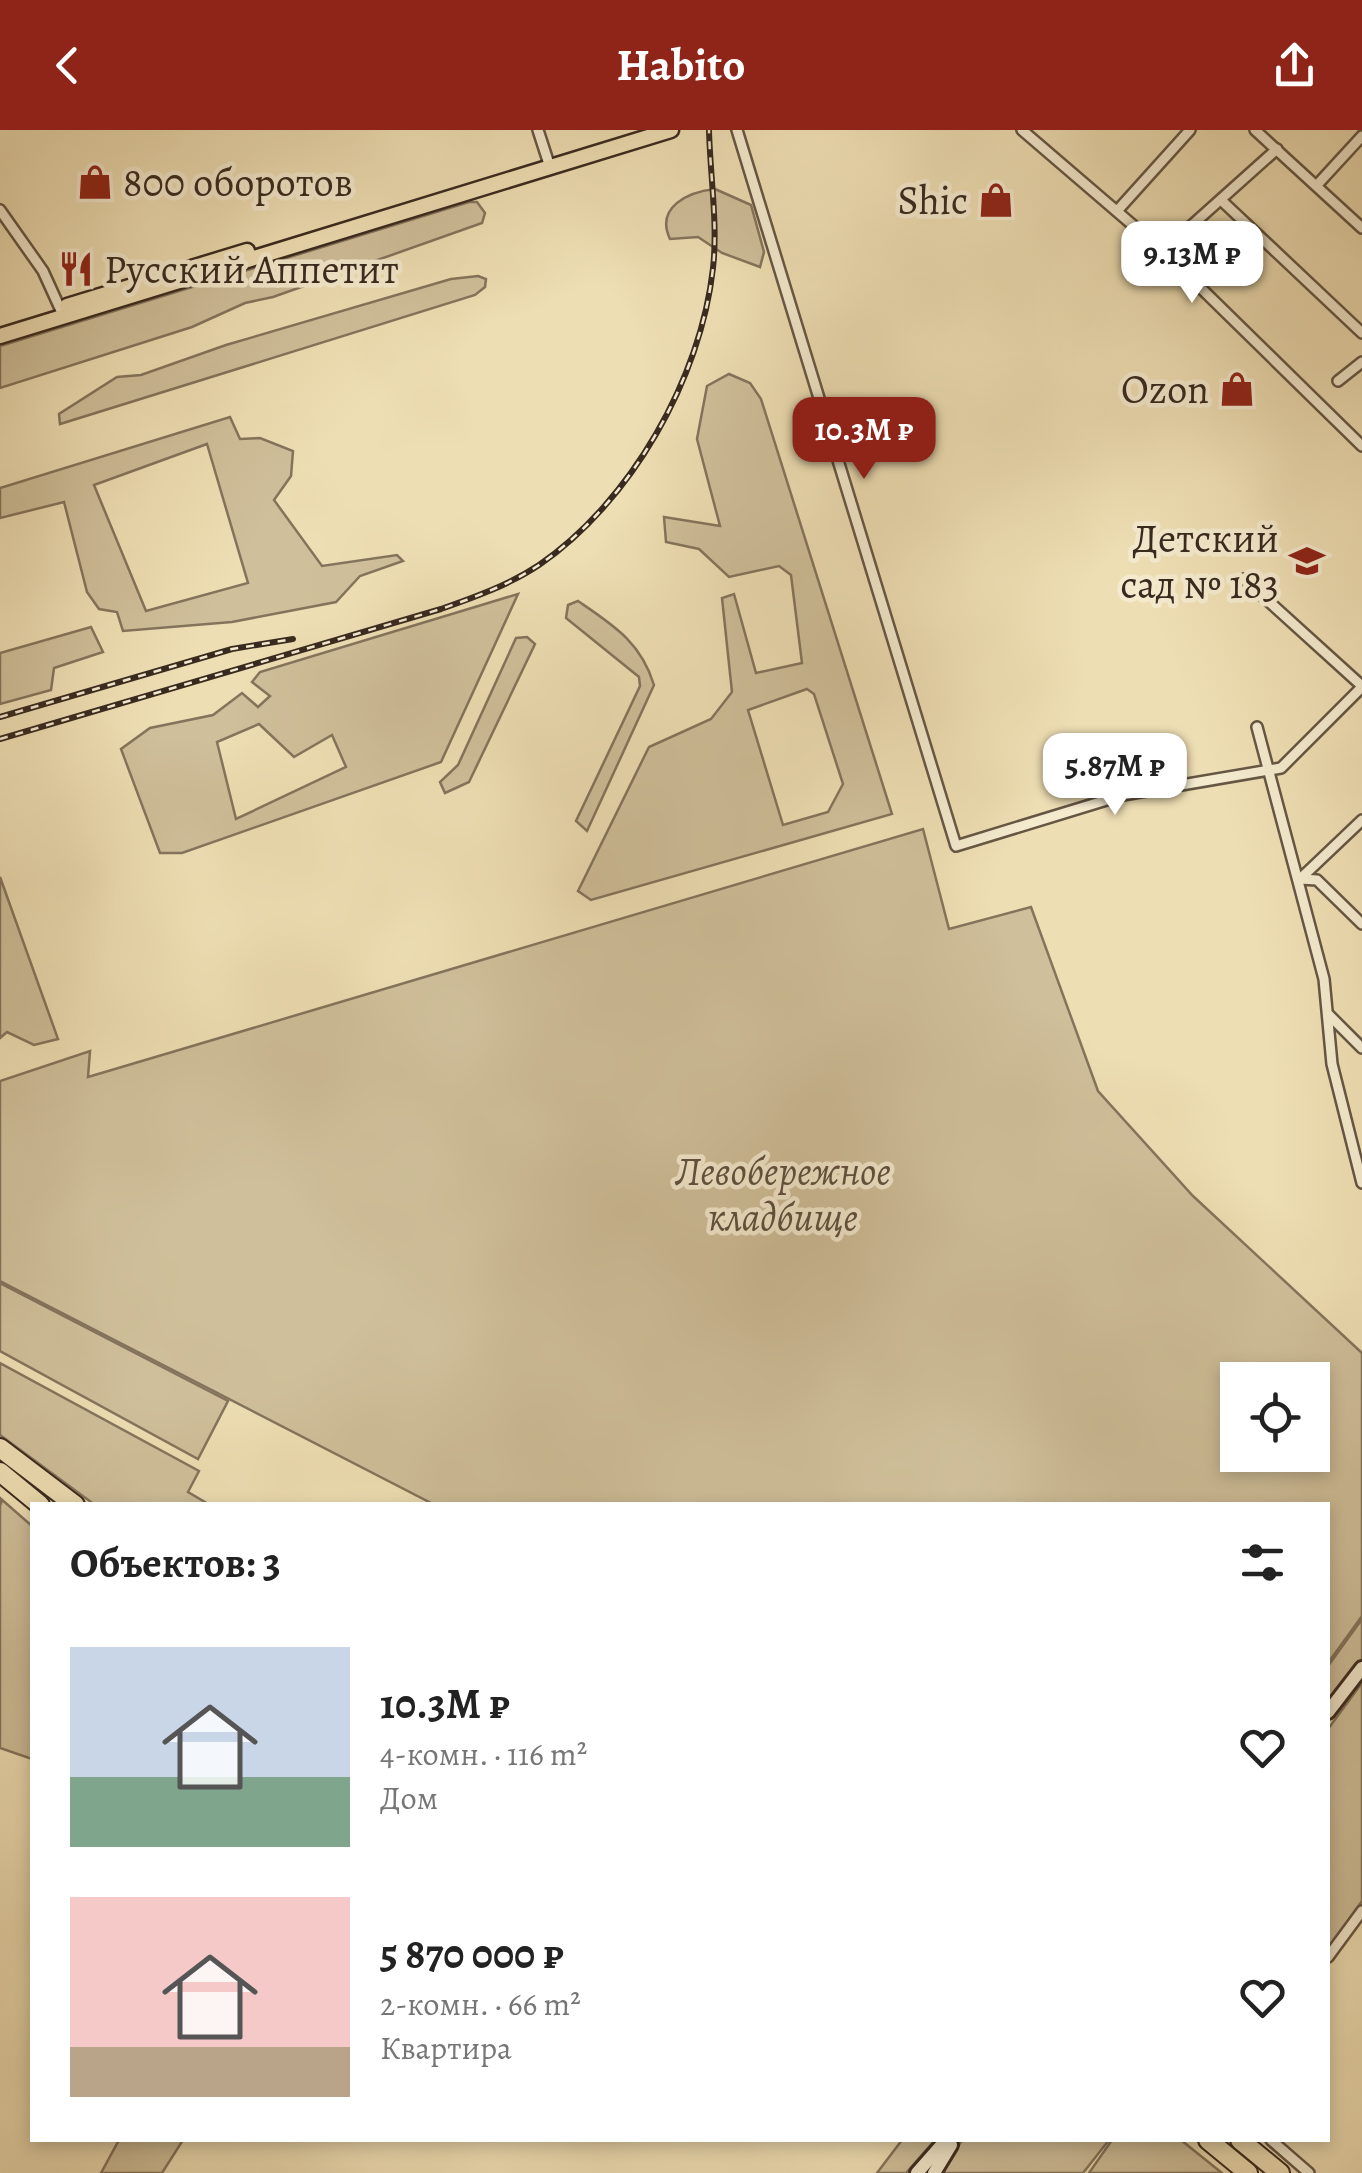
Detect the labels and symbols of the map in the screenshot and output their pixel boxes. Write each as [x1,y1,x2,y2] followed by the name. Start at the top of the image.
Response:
[123,155,353,210] place label: 800 оборотов
[76,163,114,201] shop icon: 800 оборотов
[898,173,968,228] place label: Shic
[977,181,1015,219] shop icon: Shic
[1100,221,1284,306] pin: 9.13M ₽
[104,242,399,297] place label: Русский Аппетит
[57,250,95,288] restaurant icon: Русский Аппетит
[1121,362,1209,417] place label: Ozon
[1218,370,1256,408] shop icon: Ozon
[772,397,956,482] pin: 10.3M ₽
[1120,511,1279,612] place label: Детский сад № 183
[1288,542,1326,580] school or university icon: Детский сад № 183
[1023,733,1207,818] pin: 5.87M ₽
[674,1144,891,1245] park label: Левобережное кладбище

